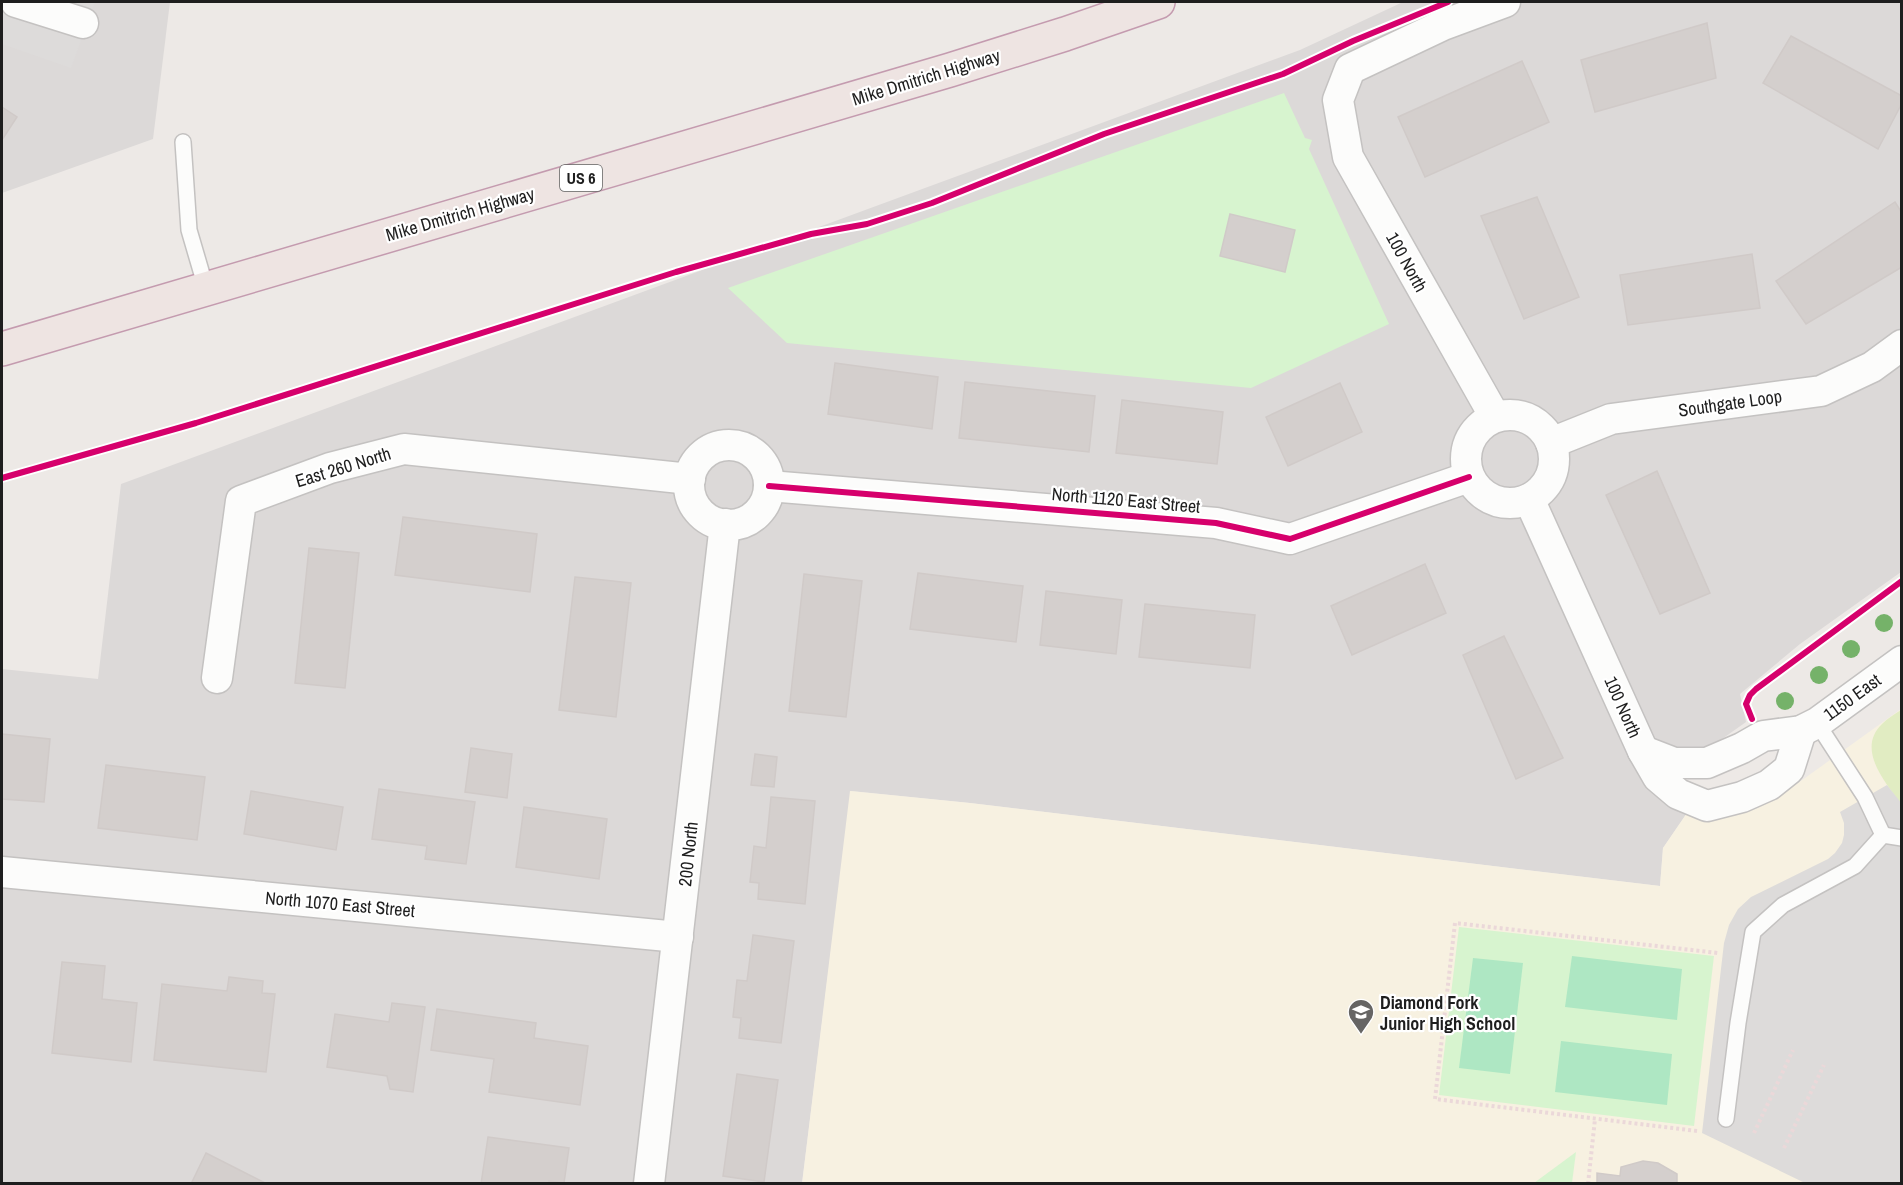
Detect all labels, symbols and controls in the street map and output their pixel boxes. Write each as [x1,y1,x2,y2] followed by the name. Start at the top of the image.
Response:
[849,42,1004,111] street label: Mike Dmitrich Highway
[560,165,602,191] road number: US 6
[383,181,538,247] street label: Mike Dmitrich Highway
[1380,228,1434,296] street label: 100 North
[1677,383,1783,423] street label: Southgate Loop
[292,441,394,493] street label: East 260 North
[1051,481,1201,519] street label: North 1120 East Street
[1818,668,1886,726] street label: 1150 East
[1598,672,1648,742] street label: 100 North
[672,820,704,888] street label: 200 North
[264,885,416,923] street label: North 1070 East Street
[1380,990,1515,1036] place label: Diamond Fork Junior High School
[1346,997,1376,1035] school or university icon: Diamond Fork Junior High School

